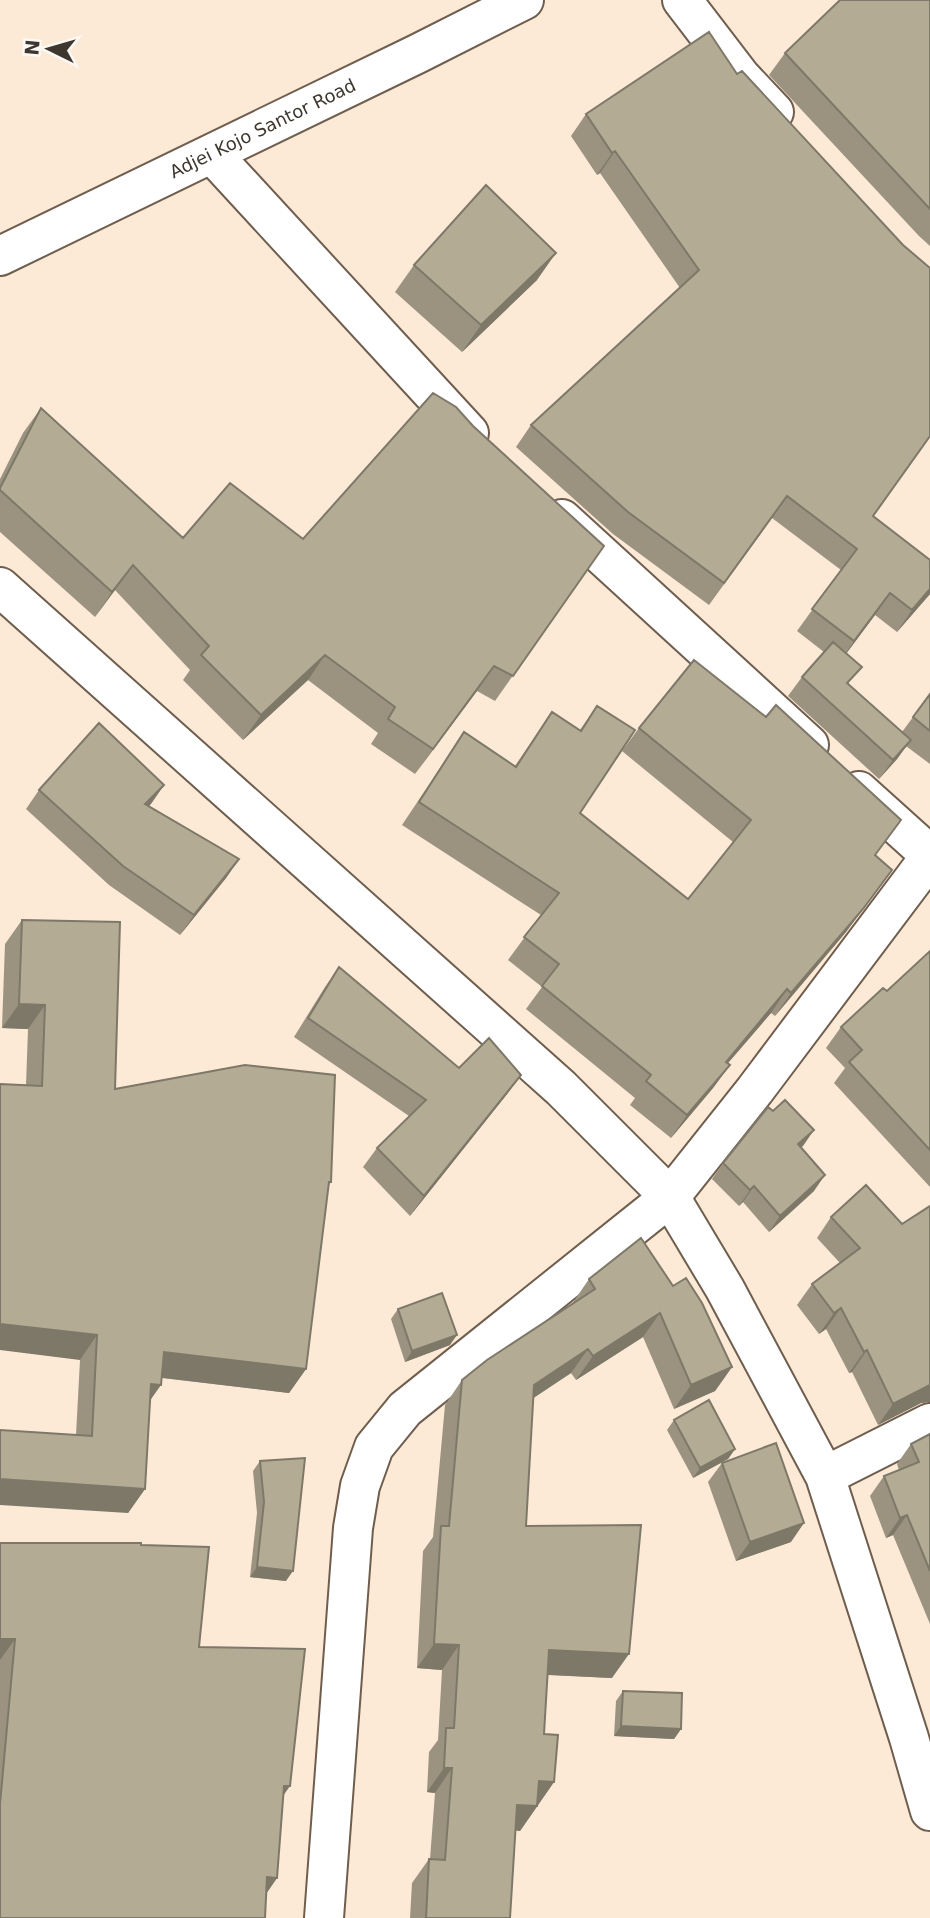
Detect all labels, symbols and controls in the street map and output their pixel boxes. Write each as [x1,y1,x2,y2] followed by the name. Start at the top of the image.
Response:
[14,14,84,84] north arrow
[20,39,44,56] text: N
[166,74,359,182] street label: Adjei Kojo Santor Road

